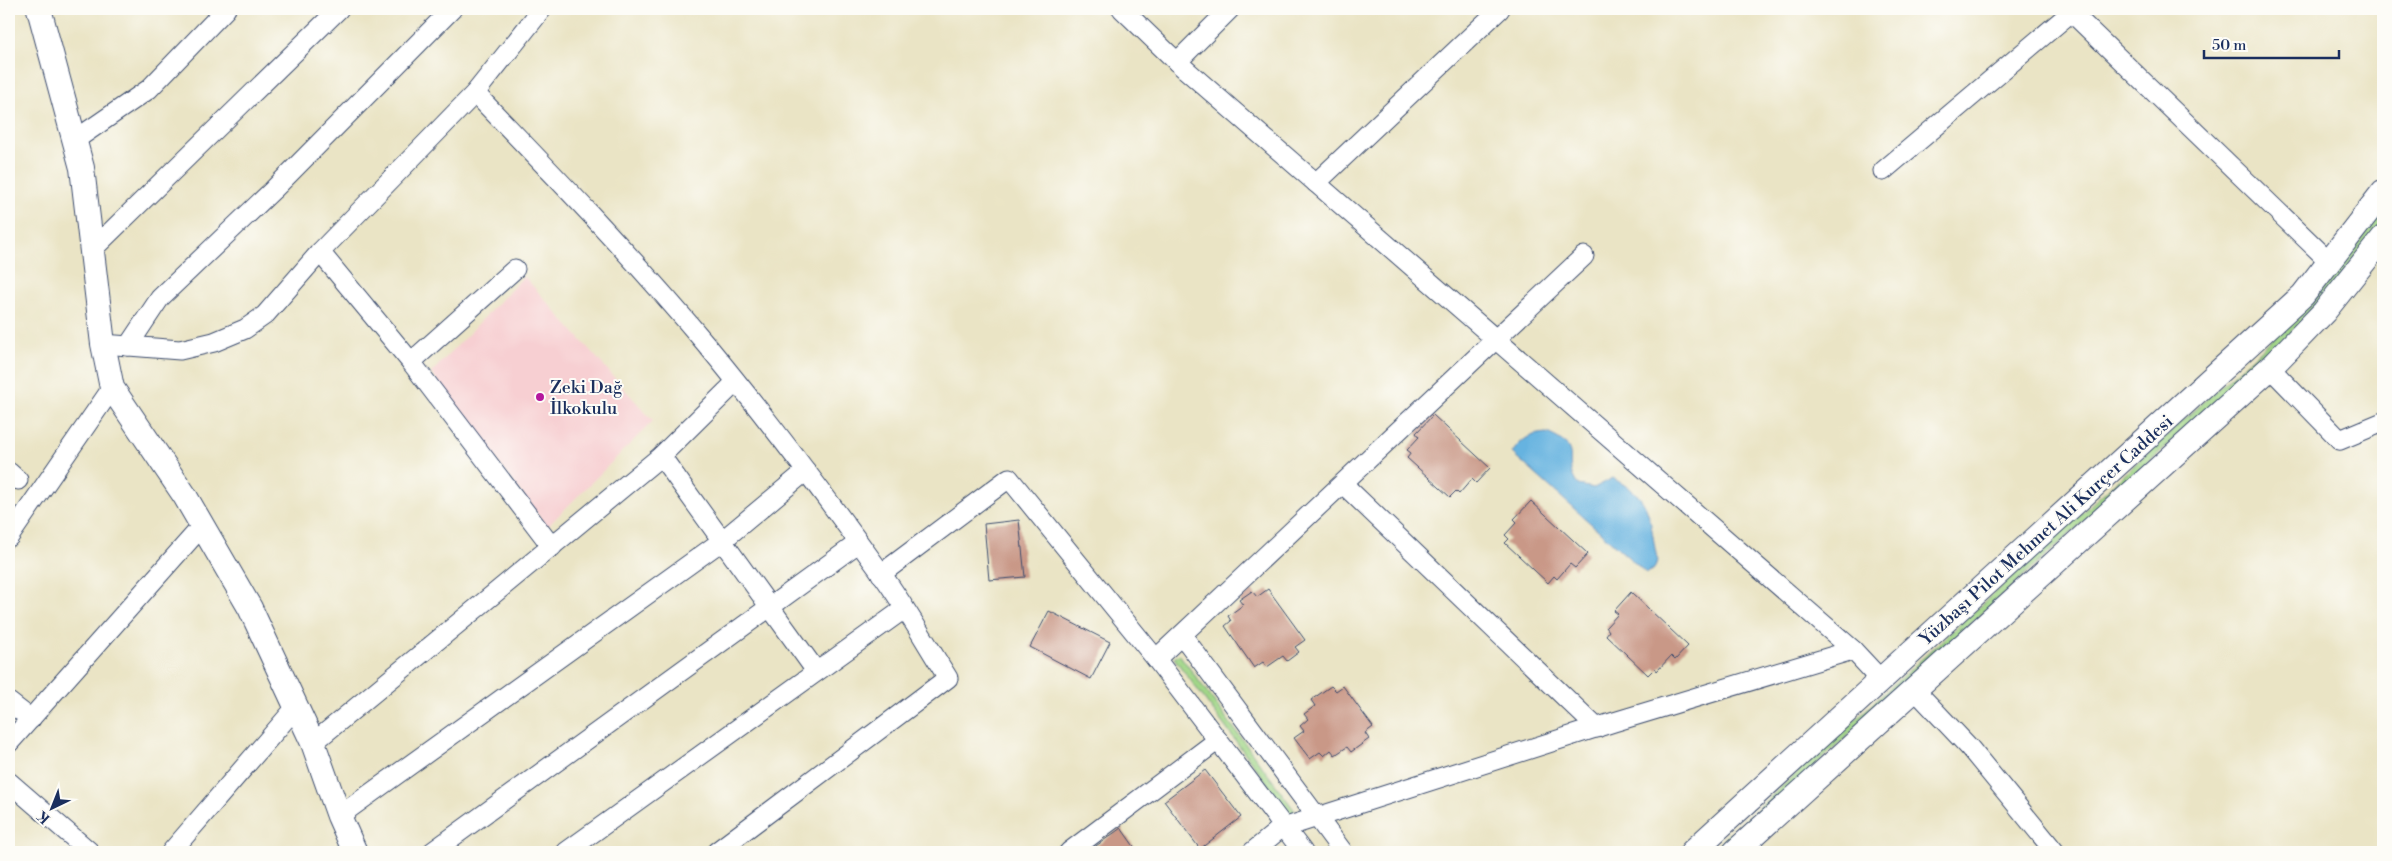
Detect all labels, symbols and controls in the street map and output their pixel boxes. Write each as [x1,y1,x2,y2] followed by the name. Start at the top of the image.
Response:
[2204,28,2340,60] scale bar
[2212,36,2246,55] text: 50 m
[550,376,623,420] place label: Zeki Dağ İlkokulu
[534,391,546,403] marker: Zeki Dağ İlkokulu
[1914,410,2178,651] street label: Yüzbaşı Pilot Mehmet Ali Kurçer Caddesi
[28,784,78,834] north arrow
[33,806,54,827] text: K

